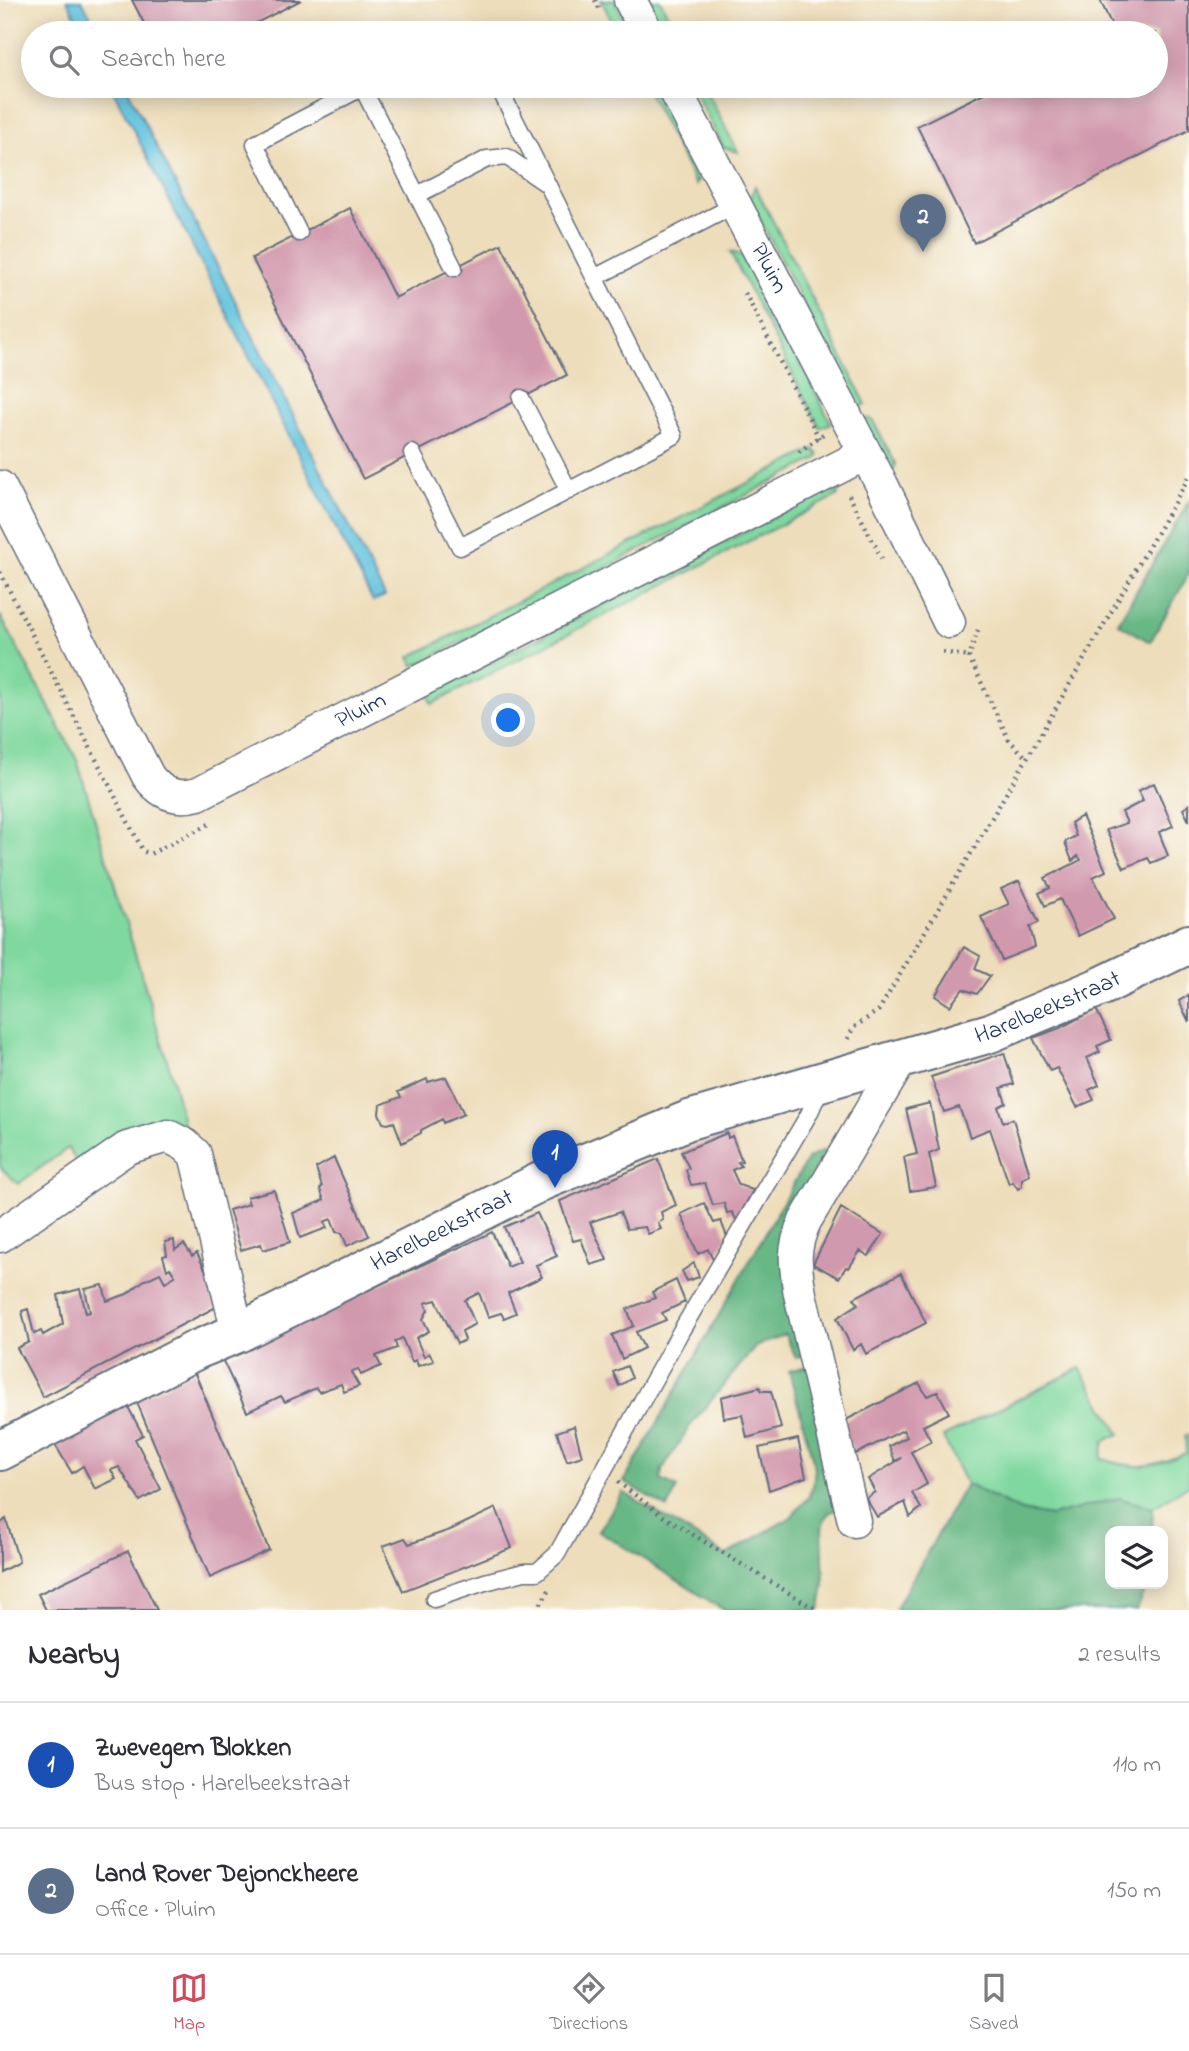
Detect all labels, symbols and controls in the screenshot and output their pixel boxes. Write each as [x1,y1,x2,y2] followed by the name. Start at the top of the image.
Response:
[21,21,1168,98] search box
[45,41,83,79] icon: search
[101,41,226,79] text: Search here
[900,194,946,252] pin: 2
[741,237,796,300] street label: Pluim
[329,683,393,739] street label: Pluim
[491,703,525,737] your location
[971,962,1127,1054] street label: Harelbeekstraat
[532,1130,578,1188] pin: 1
[365,1180,520,1281] street label: Harelbeekstraat
[1105,1526,1168,1589] map controls
[1105,1526,1168,1589] button: layers
[28,1634,120,1678] text: Nearby
[1078,1639,1161,1672] text: 2 results
[95,1730,291,1768] text: Zwevegem Blokken
[47,1749,55,1782] text: 1
[1113,1749,1161,1782] text: 110 m
[95,1768,350,1801] text: Bus stop · Harelbeekstraat
[95,1856,358,1894] text: Land Rover Dejonckheere
[45,1875,57,1908] text: 2
[1107,1875,1161,1908] text: 150 m
[95,1894,216,1927] text: Office · Pluim
[170,1969,208,2038] tab: Map
[549,1969,628,2038] tab: Directions
[969,1969,1019,2038] tab: Saved

